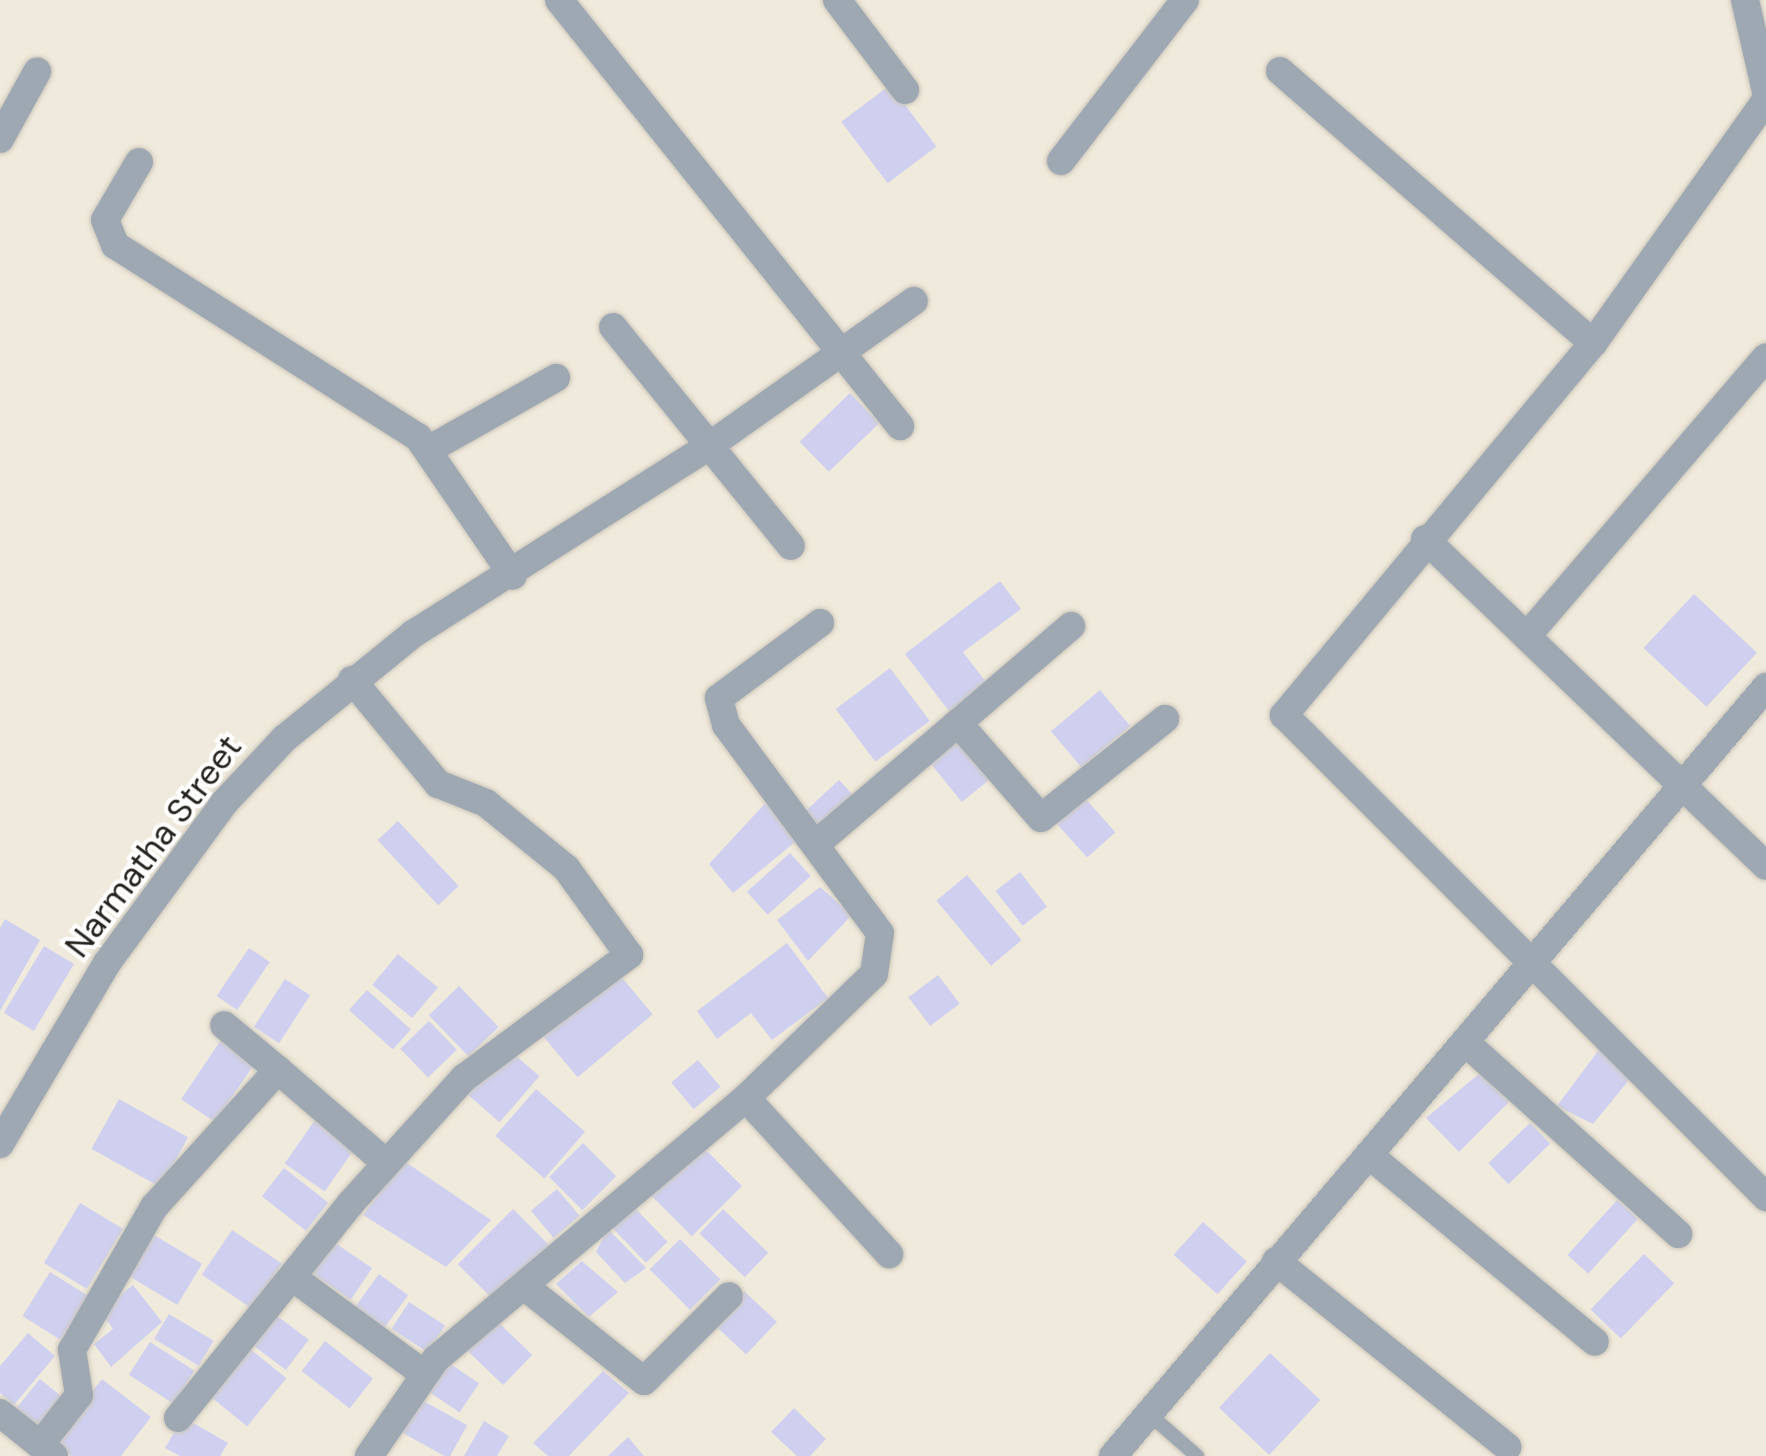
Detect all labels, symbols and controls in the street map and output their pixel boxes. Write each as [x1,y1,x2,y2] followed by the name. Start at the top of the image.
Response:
[56,727,250,965] street label: Narmatha Street

